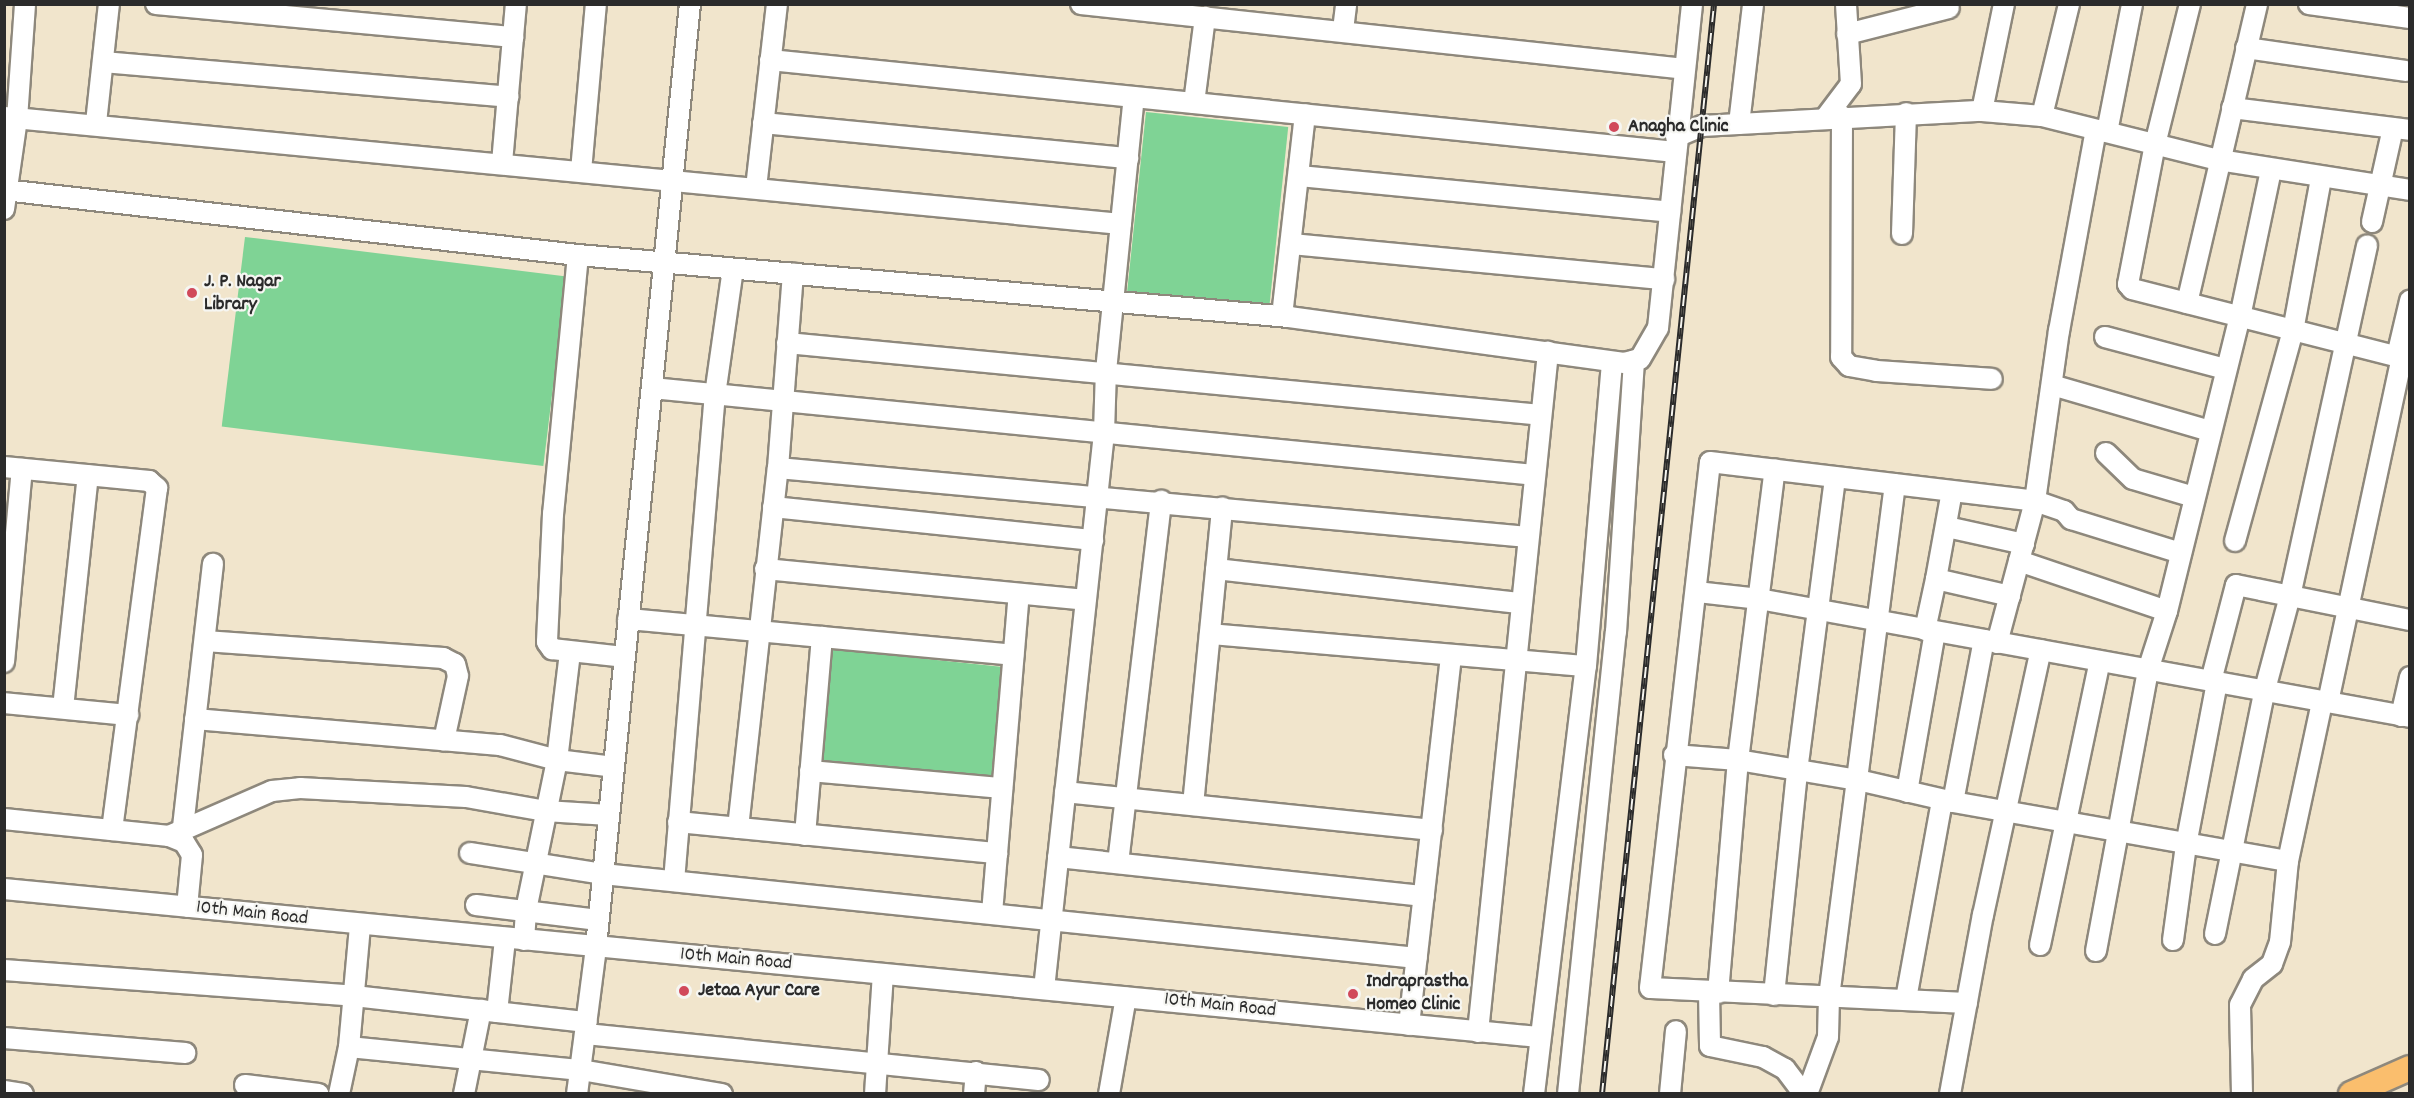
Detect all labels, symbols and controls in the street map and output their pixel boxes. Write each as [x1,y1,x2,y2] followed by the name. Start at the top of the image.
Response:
[1628,115,1729,139] place label: Anagha Clinic
[1605,118,1623,136] marker: Anagha Clinic
[204,270,281,317] place label: J. P. Nagar Library
[185,286,199,300] marker: J. P. Nagar Library
[195,896,309,932] street label: 10th Main Road
[679,943,793,977] street label: 10th Main Road
[1366,970,1468,1017] place label: Indraprastha Homeo Clinic
[698,979,820,1003] place label: Jetaa Ayur Care
[675,982,693,1000] marker: Jetaa Ayur Care
[1344,985,1362,1003] marker: Indraprastha Homeo Clinic
[1163,988,1277,1024] street label: 10th Main Road

